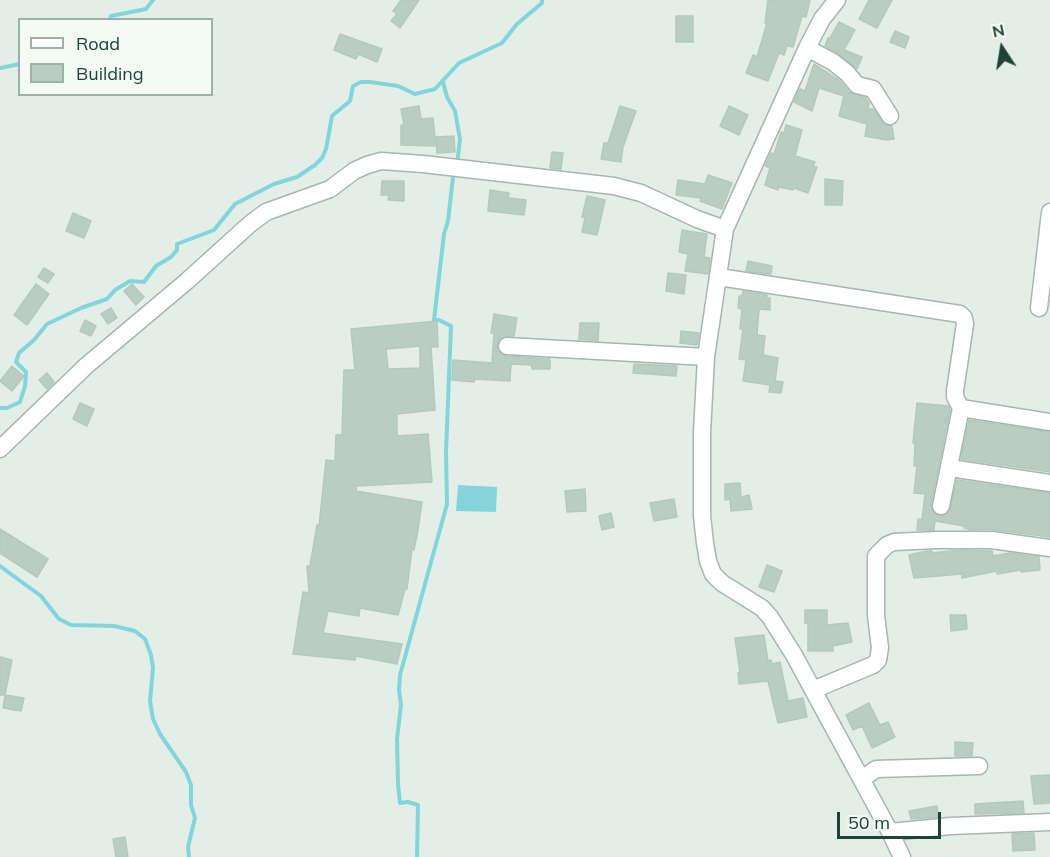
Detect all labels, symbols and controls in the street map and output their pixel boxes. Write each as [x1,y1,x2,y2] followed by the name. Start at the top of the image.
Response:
[18,18,213,96] legend
[972,18,1032,78] north arrow
[990,19,1006,41] text: N
[76,32,120,55] text: Road
[76,62,144,85] text: Building
[840,800,944,838] scale bar
[848,811,890,834] text: 50 m

